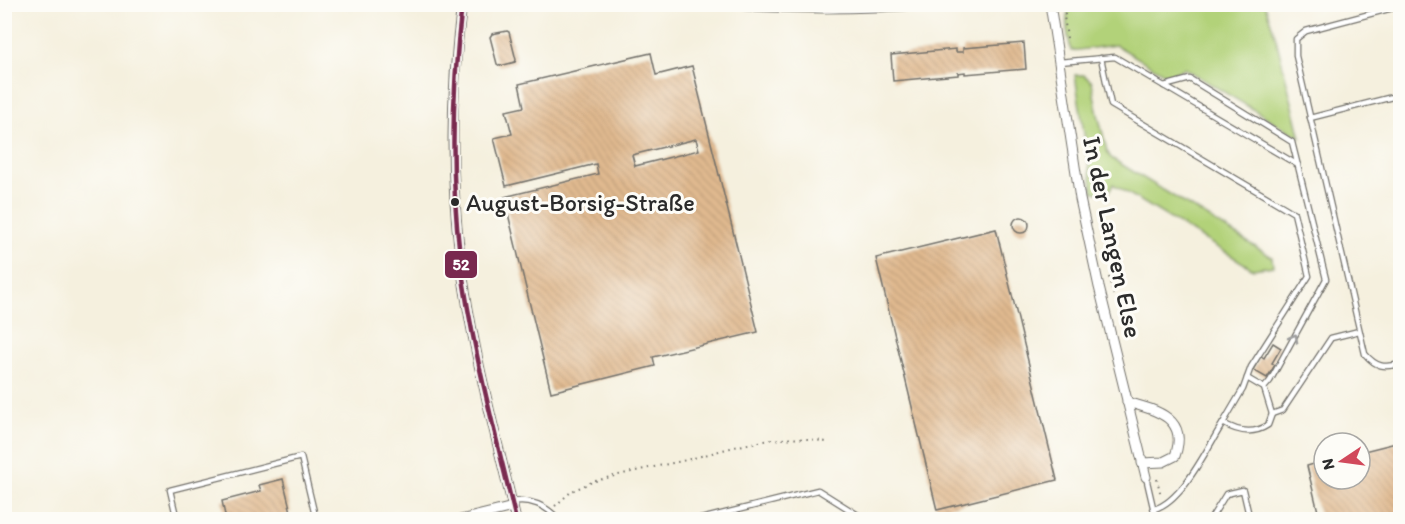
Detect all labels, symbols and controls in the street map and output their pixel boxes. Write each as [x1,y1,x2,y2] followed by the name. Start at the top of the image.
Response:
[1076,133,1150,341] street label: In der Langen Else
[466,188,695,217] place label: August-Borsig-Straße
[449,196,461,208] marker: August-Borsig-Straße
[444,250,478,279] line badge: 52
[453,255,470,274] text: 52
[1287,334,1298,344] one-way arrow
[1312,431,1372,491] north arrow
[1317,457,1338,472] text: N

